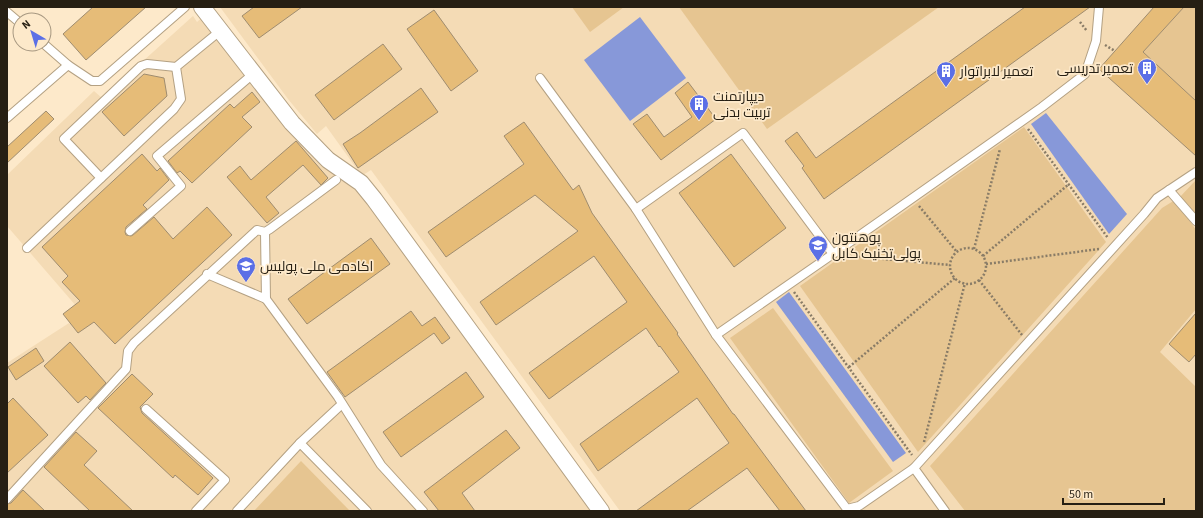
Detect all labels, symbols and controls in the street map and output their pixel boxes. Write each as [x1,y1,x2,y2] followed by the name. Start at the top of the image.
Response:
[12,12,52,52] north arrow
[19,16,34,33] text: N
[1136,57,1158,85] building icon: تعمیر تدریسی
[1057,59,1133,79] place label: تعمیر تدریسی
[935,60,957,88] building icon: تعمیر لابراتوار
[959,62,1033,82] place label: تعمیر لابراتوار
[713,87,771,123] place label: دیپارتمنت تربیت بدنی
[688,93,710,121] building icon: دیپارتمنت تربیت بدنی
[832,228,921,264] place label: پوهنتون پولی‌تخنیک کابل
[807,234,829,262] school or university icon: پوهنتون پولی‌تخنیک کابل
[235,255,257,283] school or university icon: اکادمی ملی پولیس
[260,257,373,277] place label: اکادمی ملی پولیس
[1063,480,1164,506] scale bar
[1069,486,1093,503] text: 50 m

